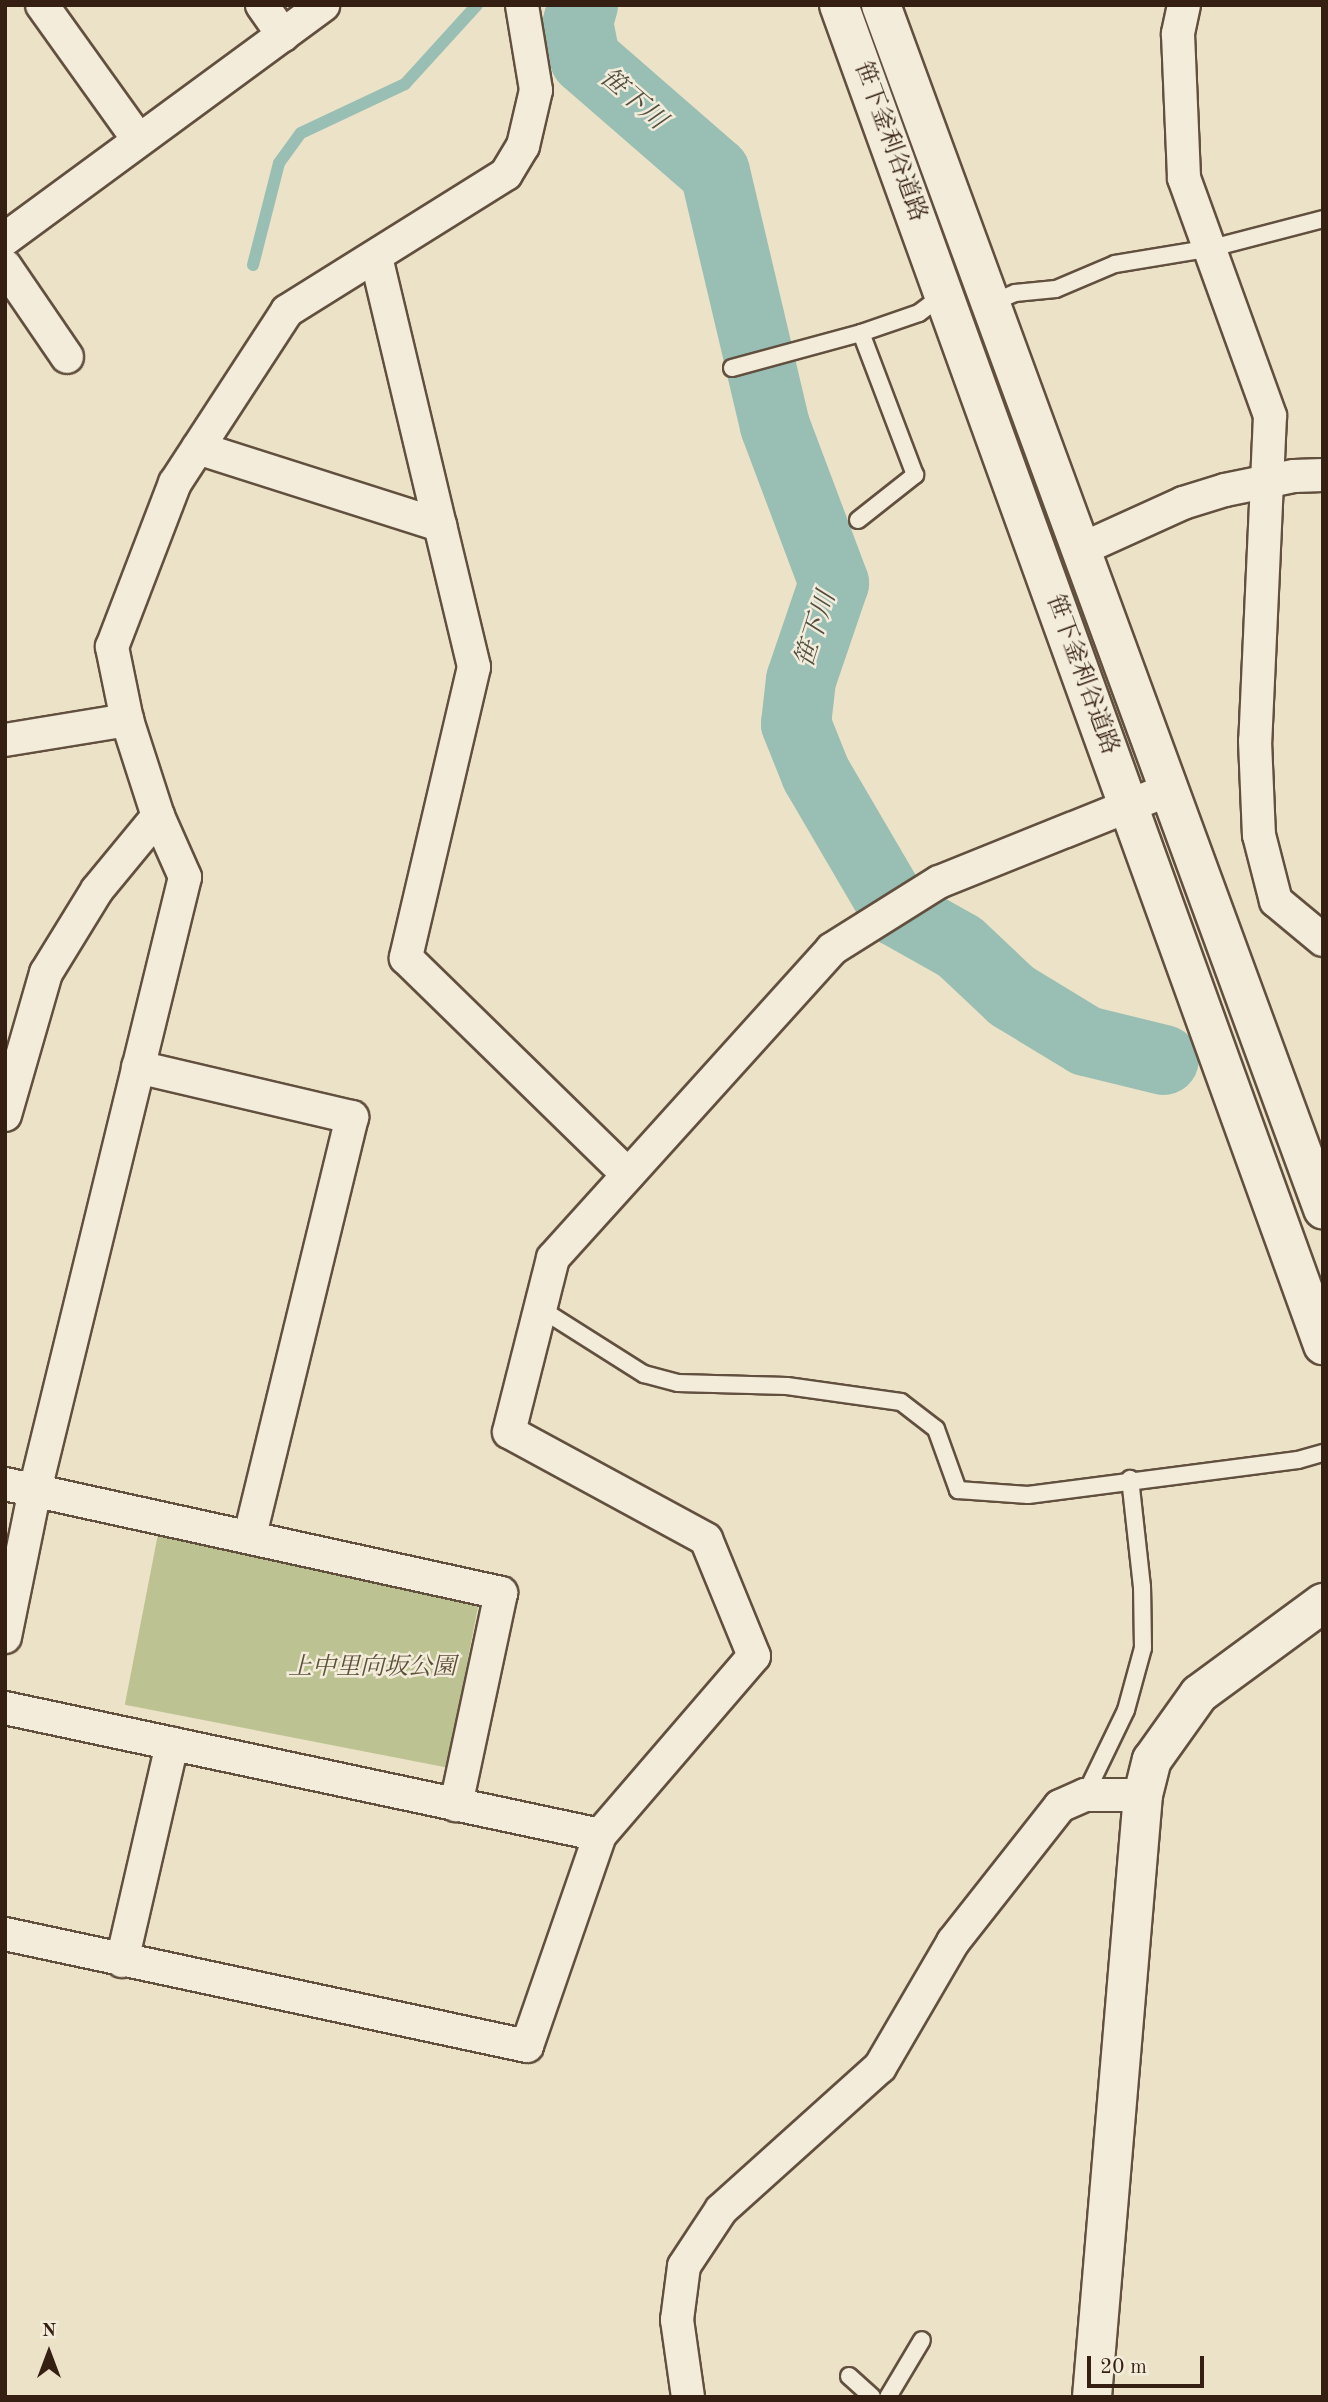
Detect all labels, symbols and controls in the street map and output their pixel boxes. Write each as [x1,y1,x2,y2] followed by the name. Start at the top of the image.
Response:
[847,58,931,226] street label: 笹下釜利谷道路
[592,63,672,137] water label: 笹下川
[790,588,844,672] water label: 笹下川
[1039,591,1123,759] street label: 笹下釜利谷道路
[288,1655,456,1683] park label: 上中里向坂公園
[14,2318,84,2388] north arrow
[42,2322,56,2341] text: N
[1090,2342,1207,2386] scale bar
[1100,2357,1147,2378] text: 20 m

